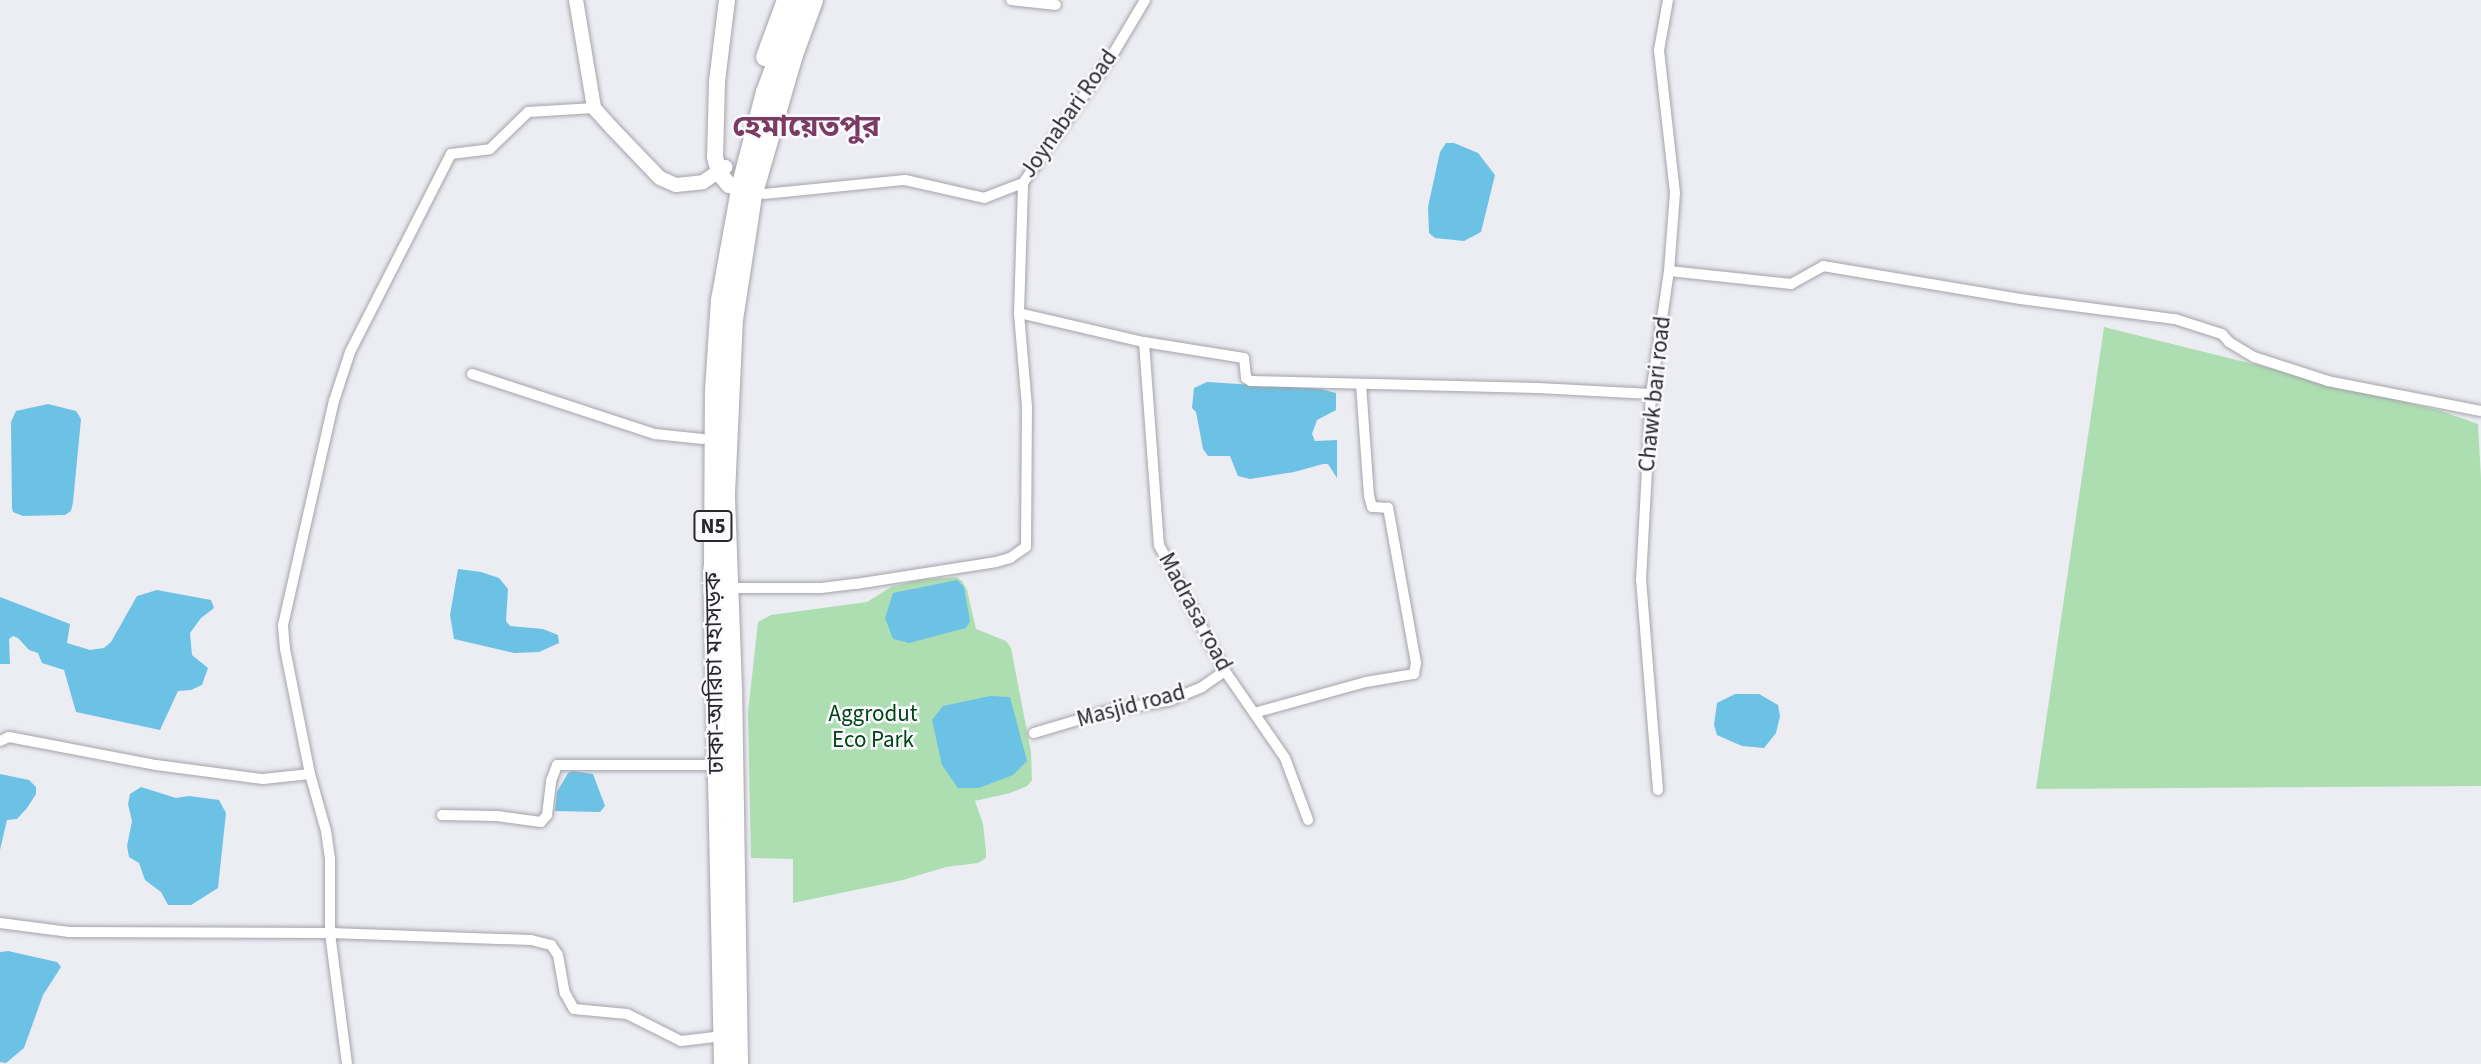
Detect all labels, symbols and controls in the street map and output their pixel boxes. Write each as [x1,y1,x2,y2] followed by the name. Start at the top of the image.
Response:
[1015,45,1123,183] street label: Joynabari Road
[732,109,880,145] district label: হেমায়েতপুর
[1633,315,1677,473] street label: Chawk bari road
[692,508,734,544] road number: N5
[1152,548,1238,676] street label: Madrasa road
[699,572,731,774] street label: ঢাকা-আরিচা মহাসড়ক
[1074,678,1188,734] street label: Masjid road
[829,700,917,754] park label: Aggrodut Eco Park

